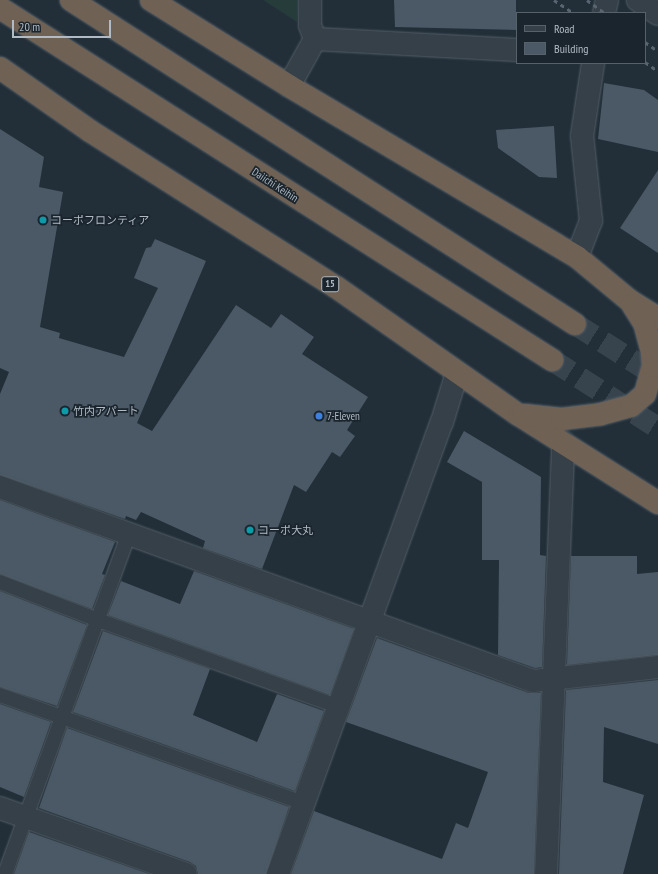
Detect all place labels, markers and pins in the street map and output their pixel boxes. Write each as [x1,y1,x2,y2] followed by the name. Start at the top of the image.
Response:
[51,213,150,227] place label: コーポフロンティア
[38,215,48,225] marker: コーポフロンティア
[73,404,139,418] place label: 竹内アパート
[60,406,70,416] marker: 竹内アパート
[327,409,360,423] place label: 7-Eleven
[314,411,324,421] marker: 7-Eleven
[258,523,313,537] place label: コーポ大丸
[245,525,255,535] marker: コーポ大丸

